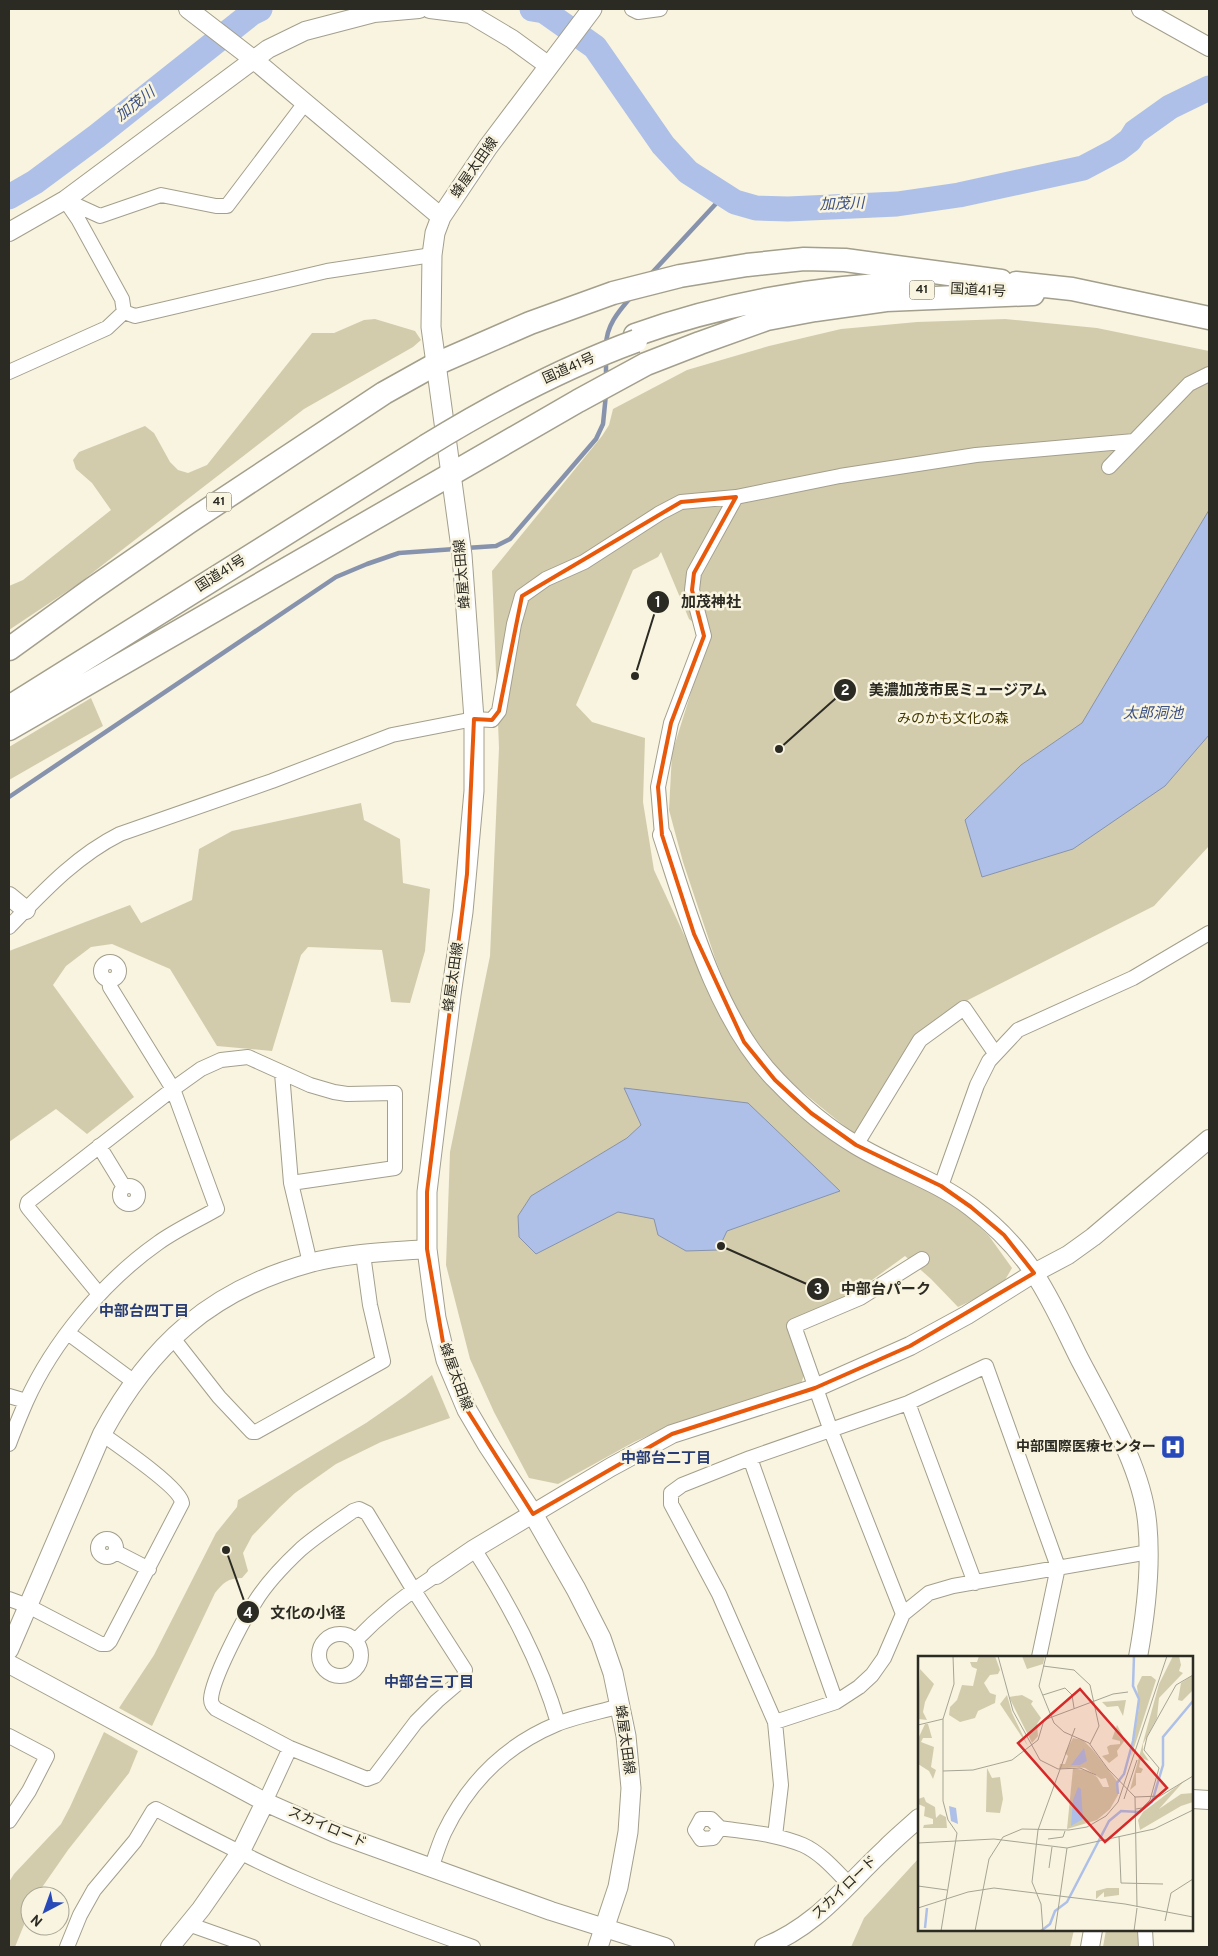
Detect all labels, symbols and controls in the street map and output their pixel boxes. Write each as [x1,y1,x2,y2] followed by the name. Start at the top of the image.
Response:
[112,82,161,126] water label: 加茂川
[447,134,502,202] street label: 蜂屋太田線
[819,195,867,215] water label: 加茂川
[910,280,934,300] road number: 41
[950,281,1006,301] street label: 国道41号
[540,350,598,388] street label: 国道41号
[206,492,232,512] road number: 41
[450,538,475,610] street label: 蜂屋太田線
[193,552,249,596] street label: 国道41号
[646,587,751,617] callout: 加茂神社
[681,593,741,613] text: 加茂神社
[655,594,661,613] text: 1
[833,675,1058,705] callout: 美濃加茂市民ミュージアム
[840,682,850,701] text: 2
[869,682,1047,701] text: 美濃加茂市民ミュージアム
[1123,705,1185,724] water label: 太郎洞池
[897,711,1009,728] park label: みのかも文化の森
[440,941,467,1013] street label: 蜂屋太田線
[806,1274,941,1304] callout: 中部台パーク
[814,1281,823,1300] text: 3
[841,1281,931,1300] text: 中部台パーク
[99,1303,189,1322] district label: 中部台四丁目
[435,1341,476,1413] street label: 蜂屋太田線
[1160,1434,1186,1460] hospital icon: 中部国際医療センター
[1016,1439,1156,1456] place label: 中部国際医療センター
[621,1450,711,1469] district label: 中部台二丁目
[235,1597,355,1627] callout: 文化の小径
[243,1605,253,1624] text: 4
[270,1605,346,1624] text: 文化の小径
[918,1656,1193,1931] inset map
[384,1674,474,1693] district label: 中部台三丁目
[611,1704,638,1776] street label: 蜂屋太田線
[285,1804,369,1852] street label: スカイロード
[809,1853,881,1923] street label: スカイロード
[20,1886,70,1936] north arrow
[28,1910,47,1929] text: N

